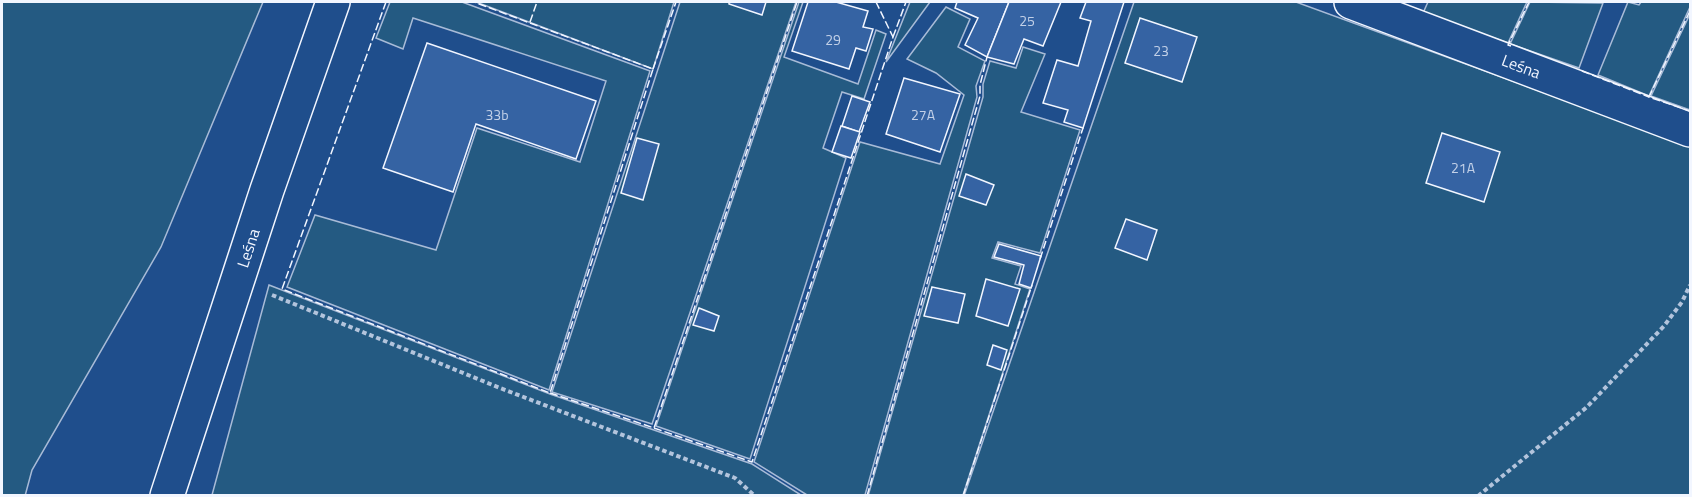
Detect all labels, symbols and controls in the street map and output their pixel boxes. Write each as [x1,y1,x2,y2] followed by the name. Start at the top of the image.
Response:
[1019,10,1035,31] house number: 25
[825,29,841,50] house number: 29
[1153,40,1169,61] house number: 23
[1498,48,1544,85] street label: Leśna
[485,104,509,125] house number: 33b
[911,104,936,125] house number: 27A
[1451,157,1476,178] house number: 21A
[230,225,266,271] street label: Leśna

